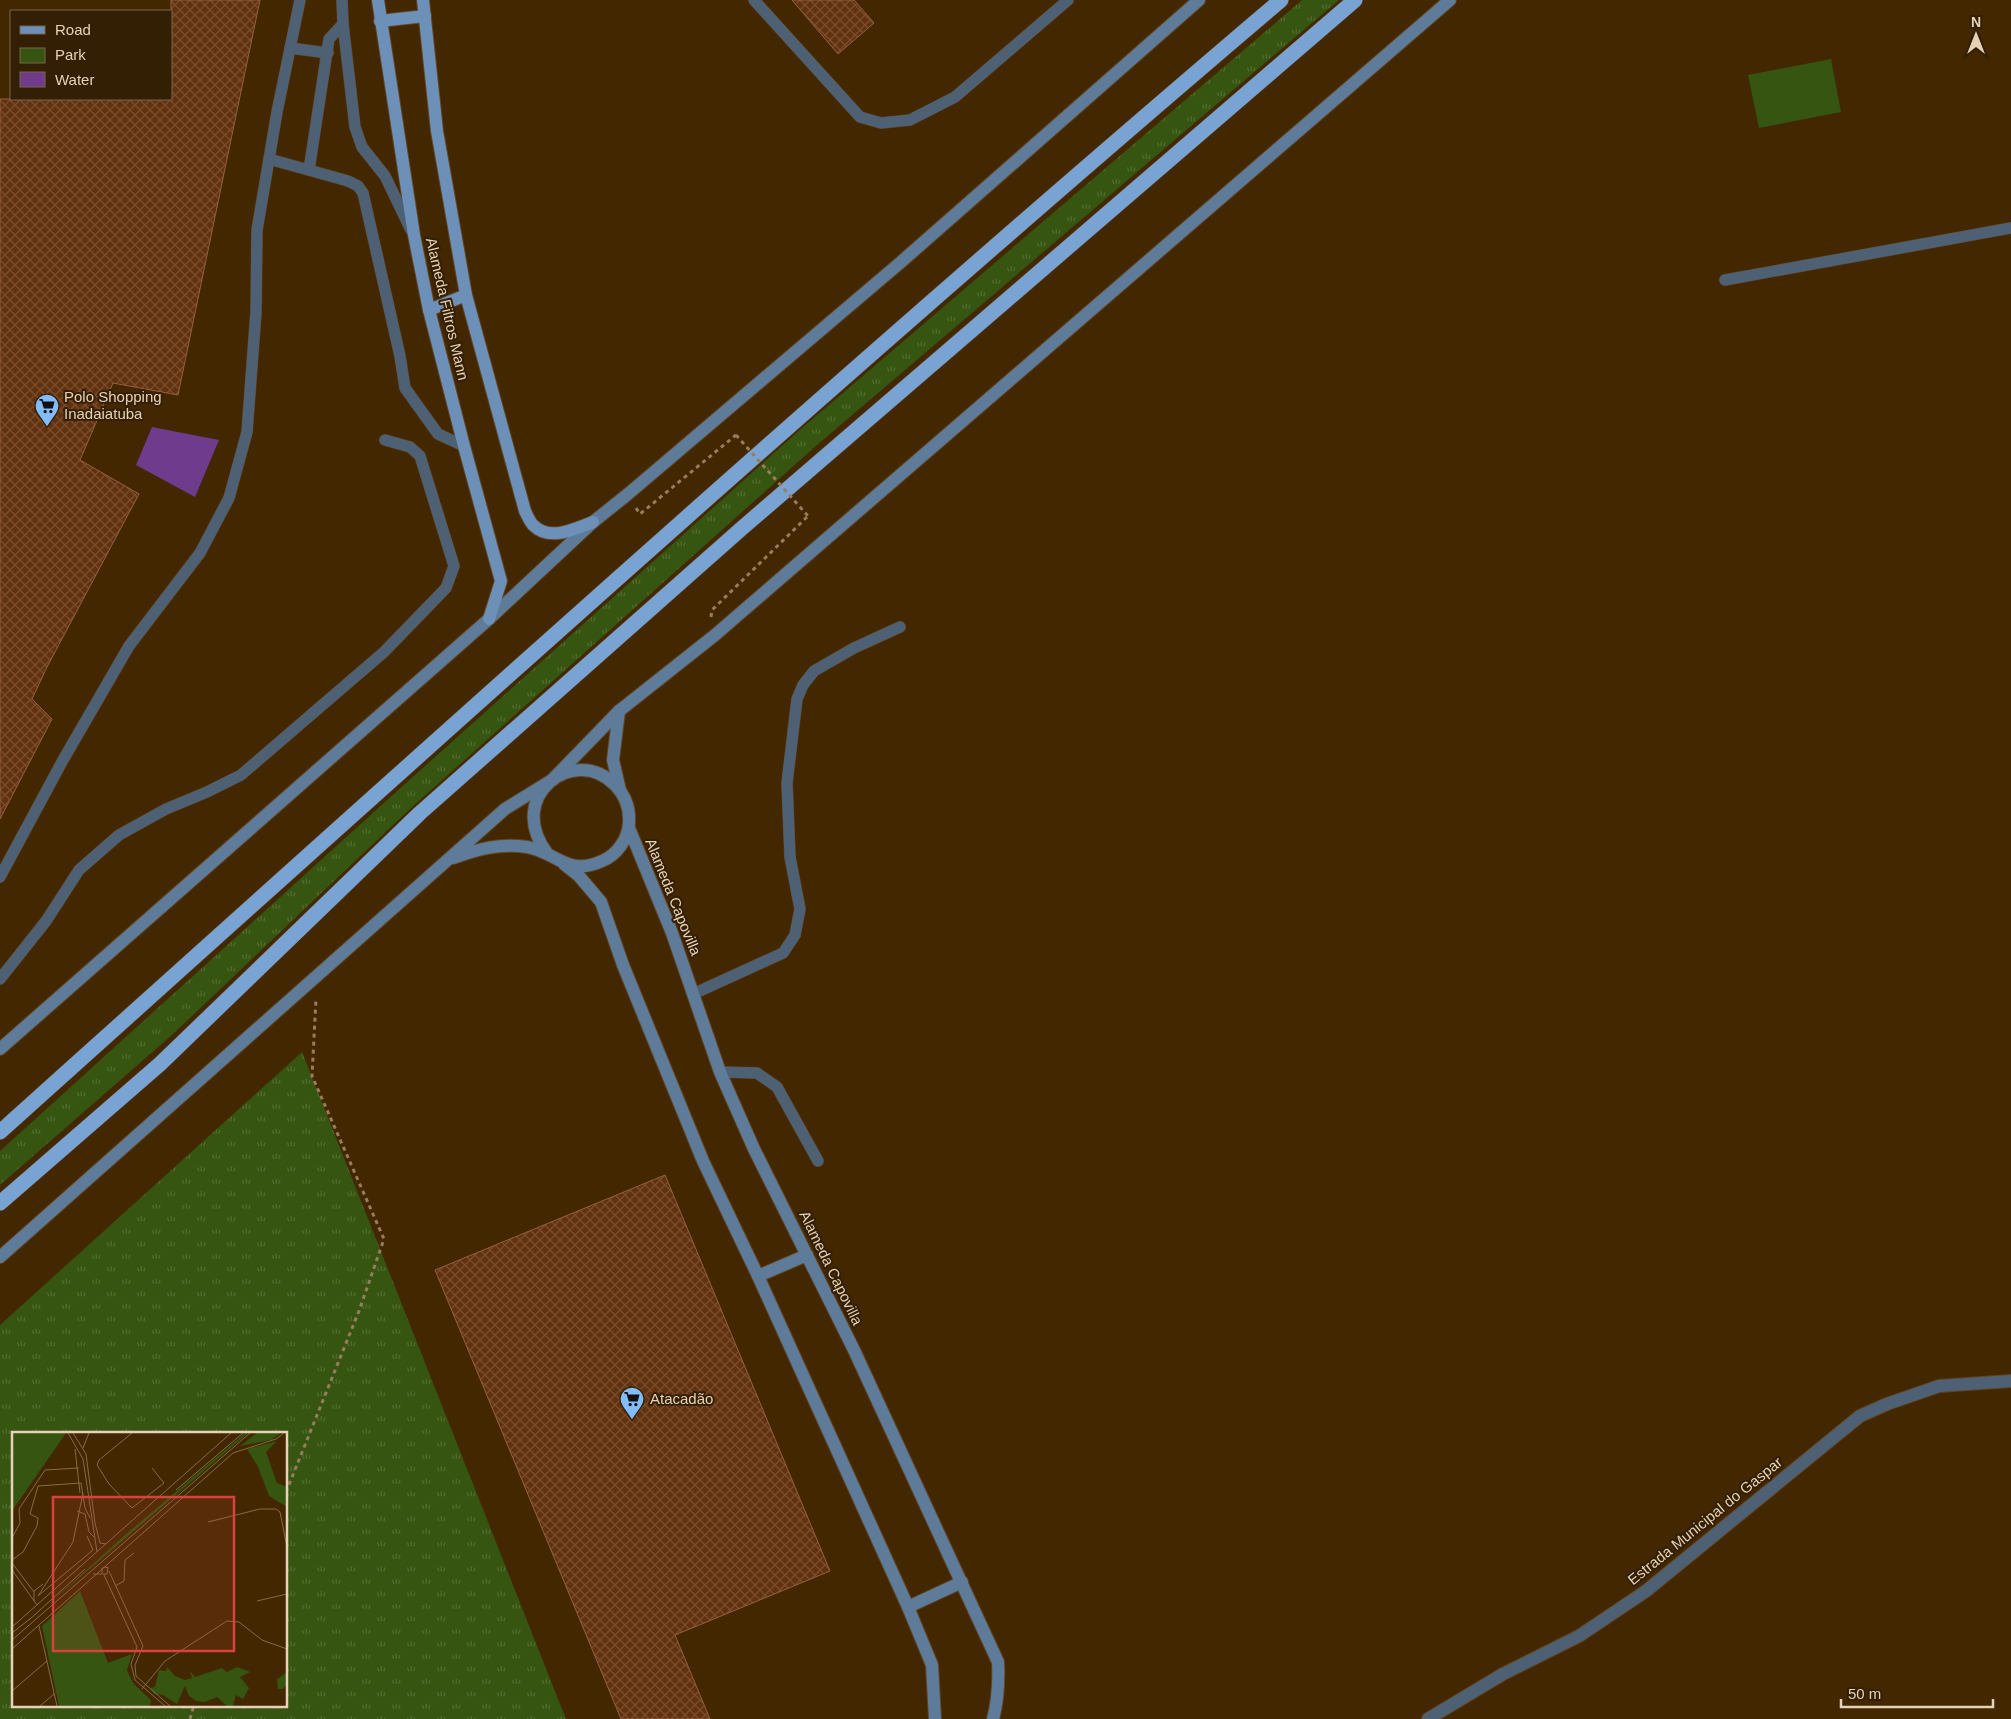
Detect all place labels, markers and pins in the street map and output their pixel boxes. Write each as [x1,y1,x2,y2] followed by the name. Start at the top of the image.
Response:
[64,388,162,422] place label: Polo Shopping Inadaiatuba
[34,393,60,427] supermarket icon: Polo Shopping Inadaiatuba
[619,1386,645,1420] supermarket icon: Atacadão
[650,1390,713,1407] place label: Atacadão

